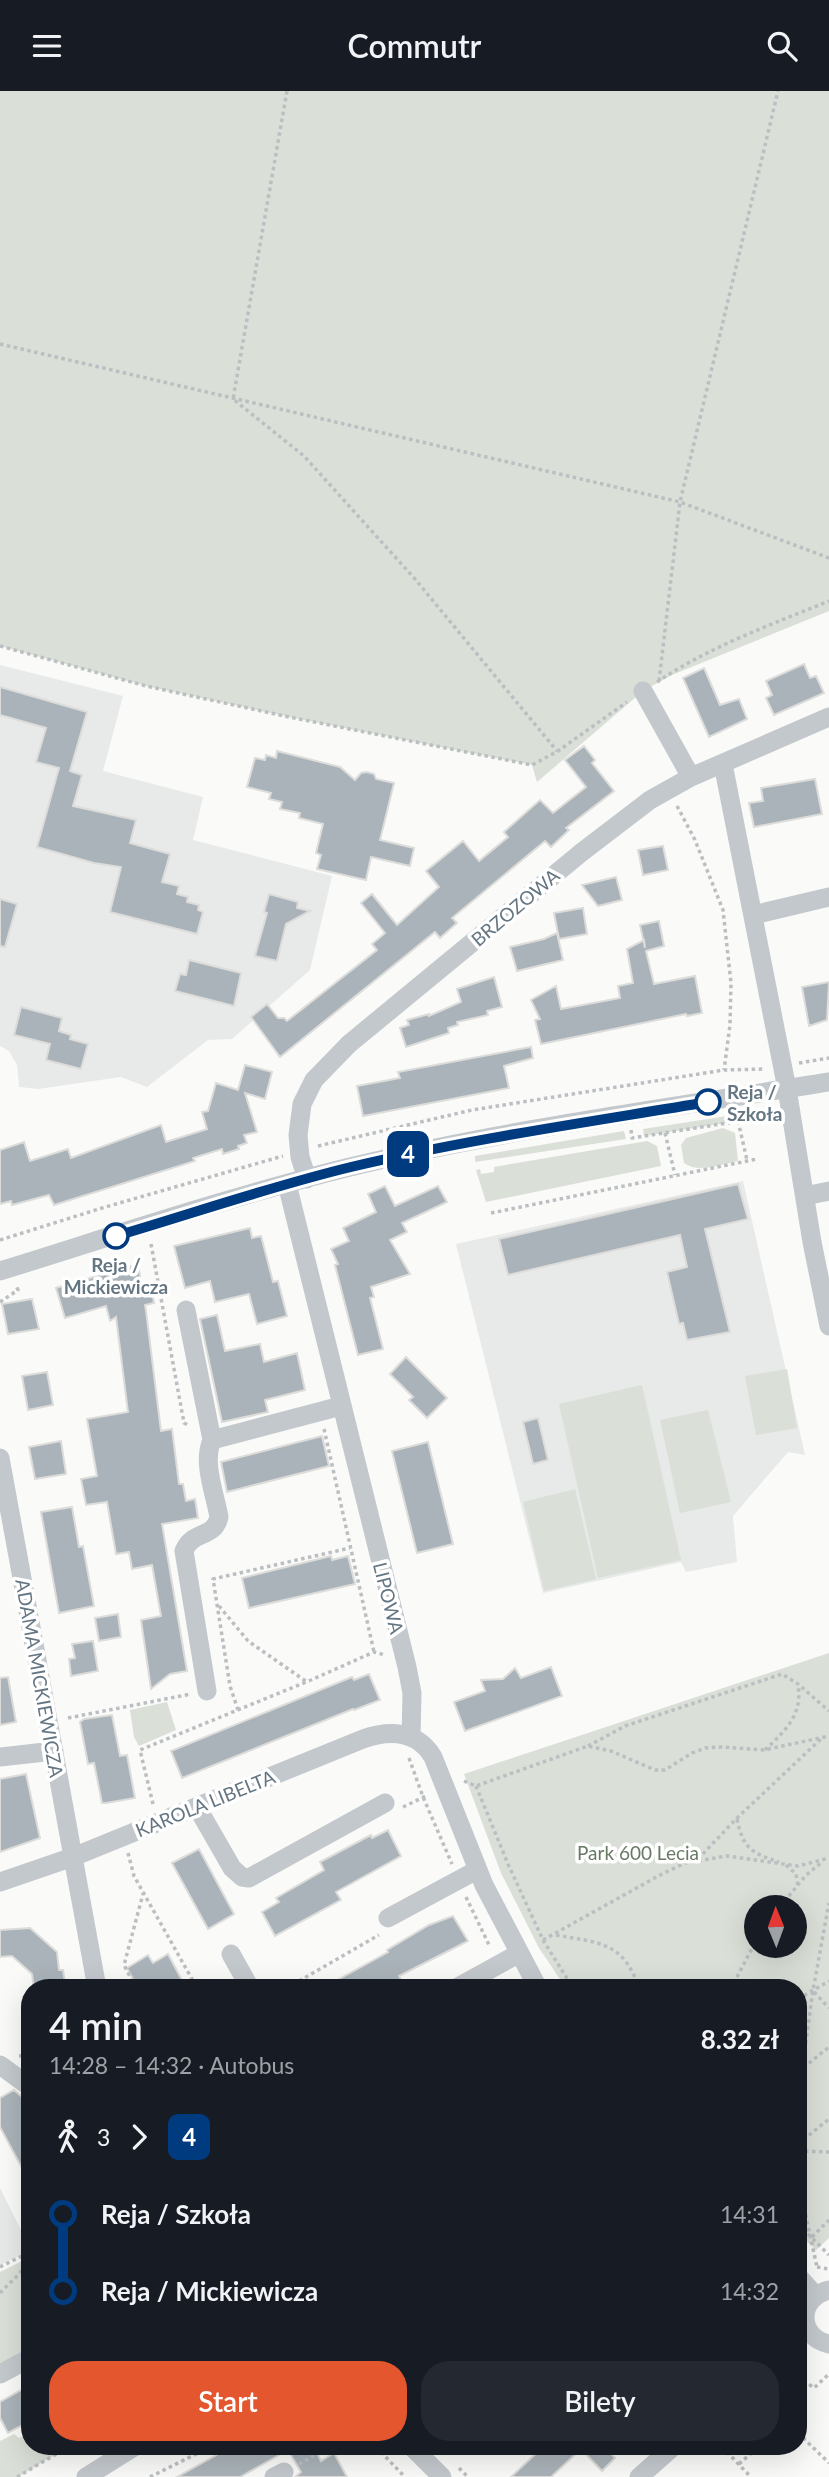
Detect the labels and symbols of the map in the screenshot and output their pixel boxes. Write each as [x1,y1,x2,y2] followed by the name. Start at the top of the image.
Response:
[466,863,564,951] street label: BRZOZOWA
[727,1080,782,1125] place label: Reja / Szkoła
[695,1089,721,1115] marker: Reja / Szkoła
[385,1131,431,1177] line badge: 4
[103,1223,129,1249] marker: Reja / Mickiewicza
[64,1253,168,1298] place label: Reja / Mickiewicza
[369,1560,409,1636] street label: LIPOWA
[11,1577,69,1779] street label: ADAMA MICKIEWICZA
[132,1765,278,1841] street label: KAROLA LIBELTA
[577,1841,699,1864] park label: Park 600 Lecia
[744,1895,807,1958] north arrow

